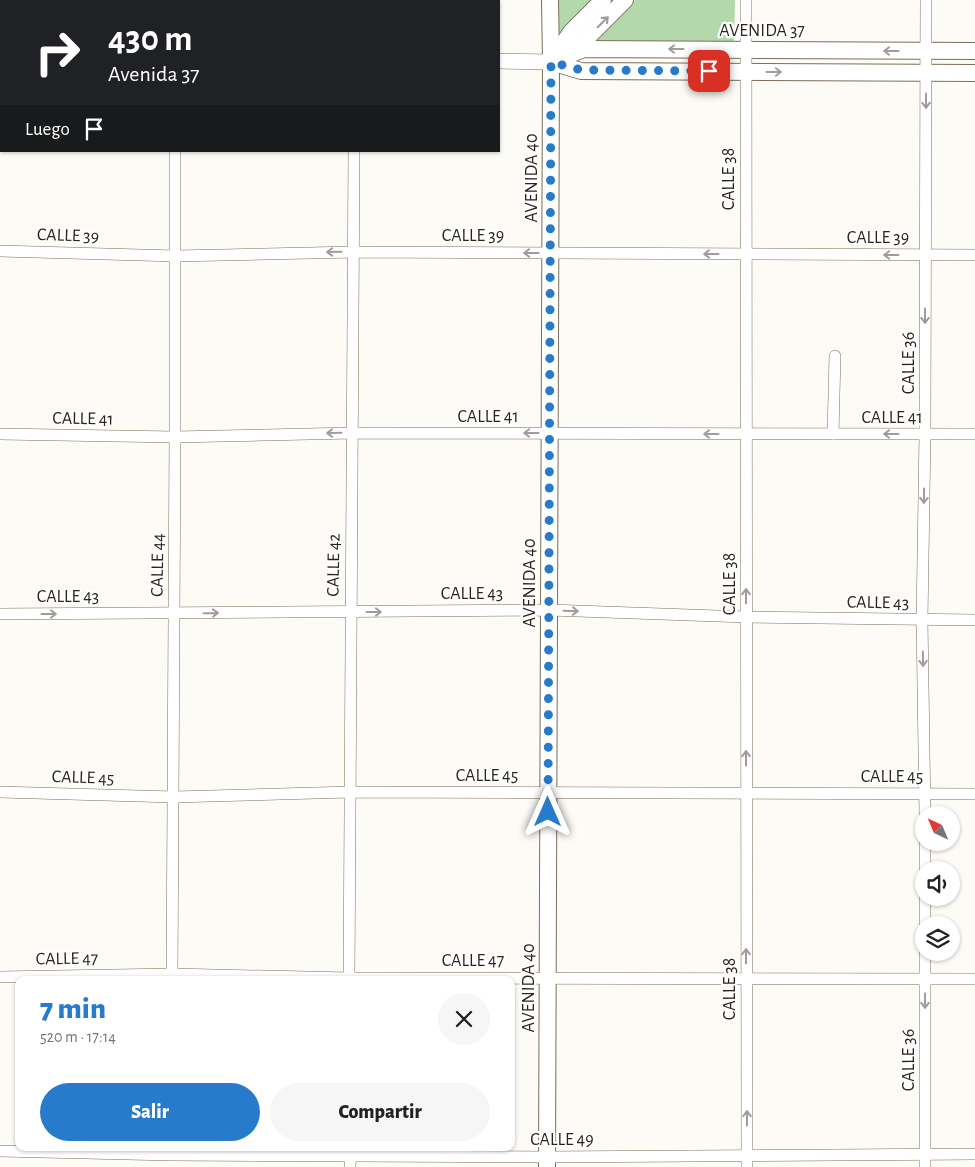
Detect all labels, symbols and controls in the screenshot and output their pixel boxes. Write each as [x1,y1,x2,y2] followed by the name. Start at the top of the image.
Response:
[597,16,609,28] one-way arrow
[25,20,90,85] icon: right
[108,22,192,57] text: 430 m
[719,22,805,40] street label: AVENIDA 37
[669,45,685,54] one-way arrow
[884,46,900,56] one-way arrow
[688,50,730,92] pin
[695,57,723,85] icon: arrive
[108,63,200,85] text: Avenida 37
[765,67,781,77] one-way arrow
[921,92,931,109] one-way arrow
[80,115,108,143] icon: arrive
[25,120,70,139] text: Luego
[523,134,541,222] street label: AVENIDA 40
[720,148,738,210] street label: CALLE 38
[37,226,99,246] street label: CALLE 39
[442,227,504,245] street label: CALLE 39
[847,229,909,247] street label: CALLE 39
[326,248,342,257] one-way arrow
[524,248,540,258] one-way arrow
[704,249,720,259] one-way arrow
[884,250,900,260] one-way arrow
[920,308,930,324] one-way arrow
[900,332,918,394] street label: CALLE 36
[457,408,519,426] street label: CALLE 41
[52,409,114,429] street label: CALLE 41
[861,409,923,427] street label: CALLE 41
[326,428,342,438] one-way arrow
[524,428,540,438] one-way arrow
[704,429,720,439] one-way arrow
[884,429,900,439] one-way arrow
[919,488,929,504] one-way arrow
[148,533,168,597] street label: CALLE 44
[324,533,344,597] street label: CALLE 42
[521,539,539,627] street label: AVENIDA 40
[721,553,739,615] street label: CALLE 38
[441,585,503,603] street label: CALLE 43
[37,588,99,606] street label: CALLE 43
[741,588,751,604] one-way arrow
[847,593,909,613] street label: CALLE 43
[365,607,381,616] one-way arrow
[563,607,579,616] one-way arrow
[40,609,56,619] one-way arrow
[203,609,219,618] one-way arrow
[918,650,927,666] one-way arrow
[741,751,751,767] one-way arrow
[456,767,518,785] street label: CALLE 45
[51,768,115,788] street label: CALLE 45
[861,768,923,786] street label: CALLE 45
[521,785,573,837] position arrow
[915,806,960,851] north arrow
[915,806,960,961] map controls
[915,861,960,906] button: sound
[915,916,960,961] button: layers
[520,944,538,1032] street label: AVENIDA 40
[742,948,751,964] one-way arrow
[36,949,98,969] street label: CALLE 47
[442,952,504,970] street label: CALLE 47
[721,958,739,1020] street label: CALLE 38
[920,992,930,1009] one-way arrow
[438,993,490,1045] button: close
[40,994,106,1024] text: 7 min
[40,1029,116,1045] text: 520 m · 17:14
[900,1029,918,1091] street label: CALLE 36
[40,1083,260,1141] button: Salir
[270,1083,490,1141] button: Compartir
[742,1111,752,1127] one-way arrow
[530,1131,594,1149] street label: CALLE 49

